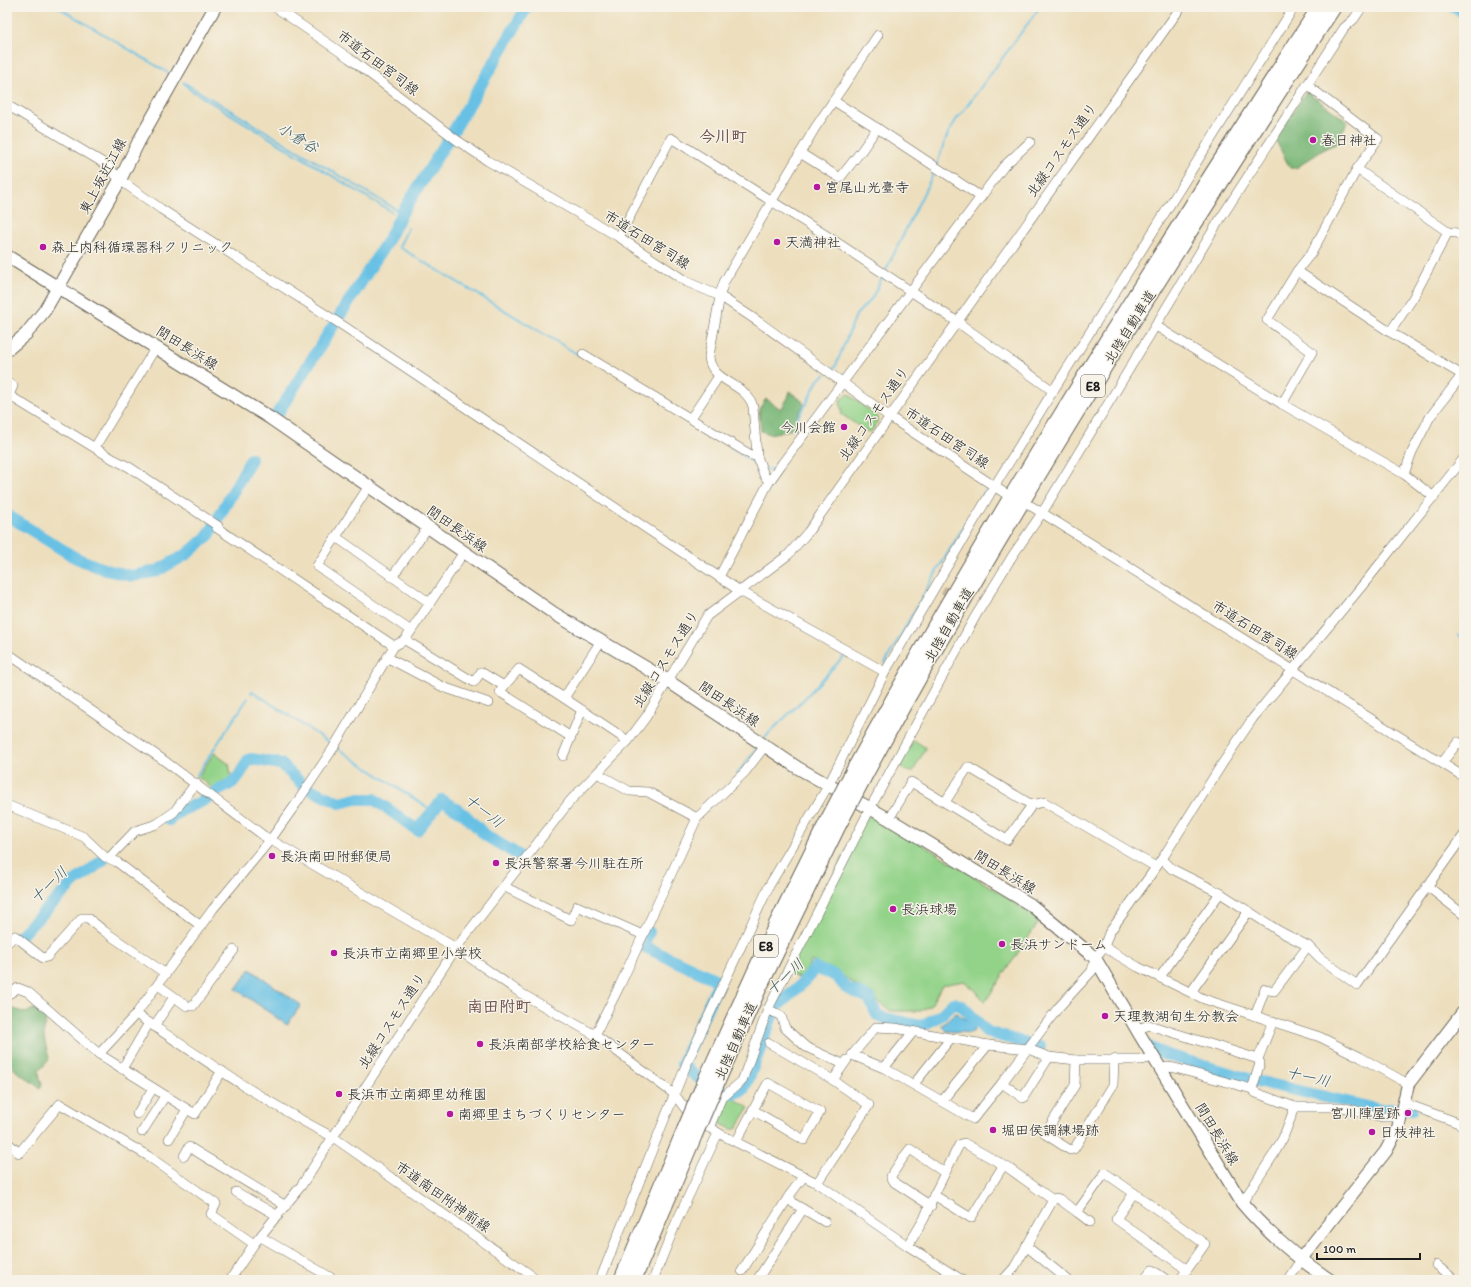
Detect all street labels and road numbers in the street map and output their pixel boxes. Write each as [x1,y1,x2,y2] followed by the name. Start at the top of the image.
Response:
[334,27,422,99] street label: 市道石田宮司線
[1023,100,1101,200] street label: 北縦コスモス通り
[76,135,130,217] street label: 東上坂近江線
[601,207,693,273] street label: 市道石田宮司線
[1101,287,1159,367] street label: 北陸自動車道
[153,322,221,374] street label: 間田長浜線
[835,364,913,464] street label: 北縦コスモス通り
[1081,375,1105,397] road number: E8
[902,404,992,472] street label: 市道石田宮司線
[423,502,491,556] street label: 間田長浜線
[921,584,977,666] street label: 北陸自動車道
[1209,597,1301,663] street label: 市道石田宮司線
[629,607,703,711] street label: 北縦コスモス通り
[695,677,763,731] street label: 間田長浜線
[971,846,1039,898] street label: 間田長浜線
[754,935,778,957] road number: E8
[355,970,429,1072] street label: 北縦コスモス通り
[711,999,761,1083] street label: 北陸自動車道
[1192,1100,1242,1168] street label: 間田長浜線
[392,1158,494,1236] street label: 市道南田附神前線

